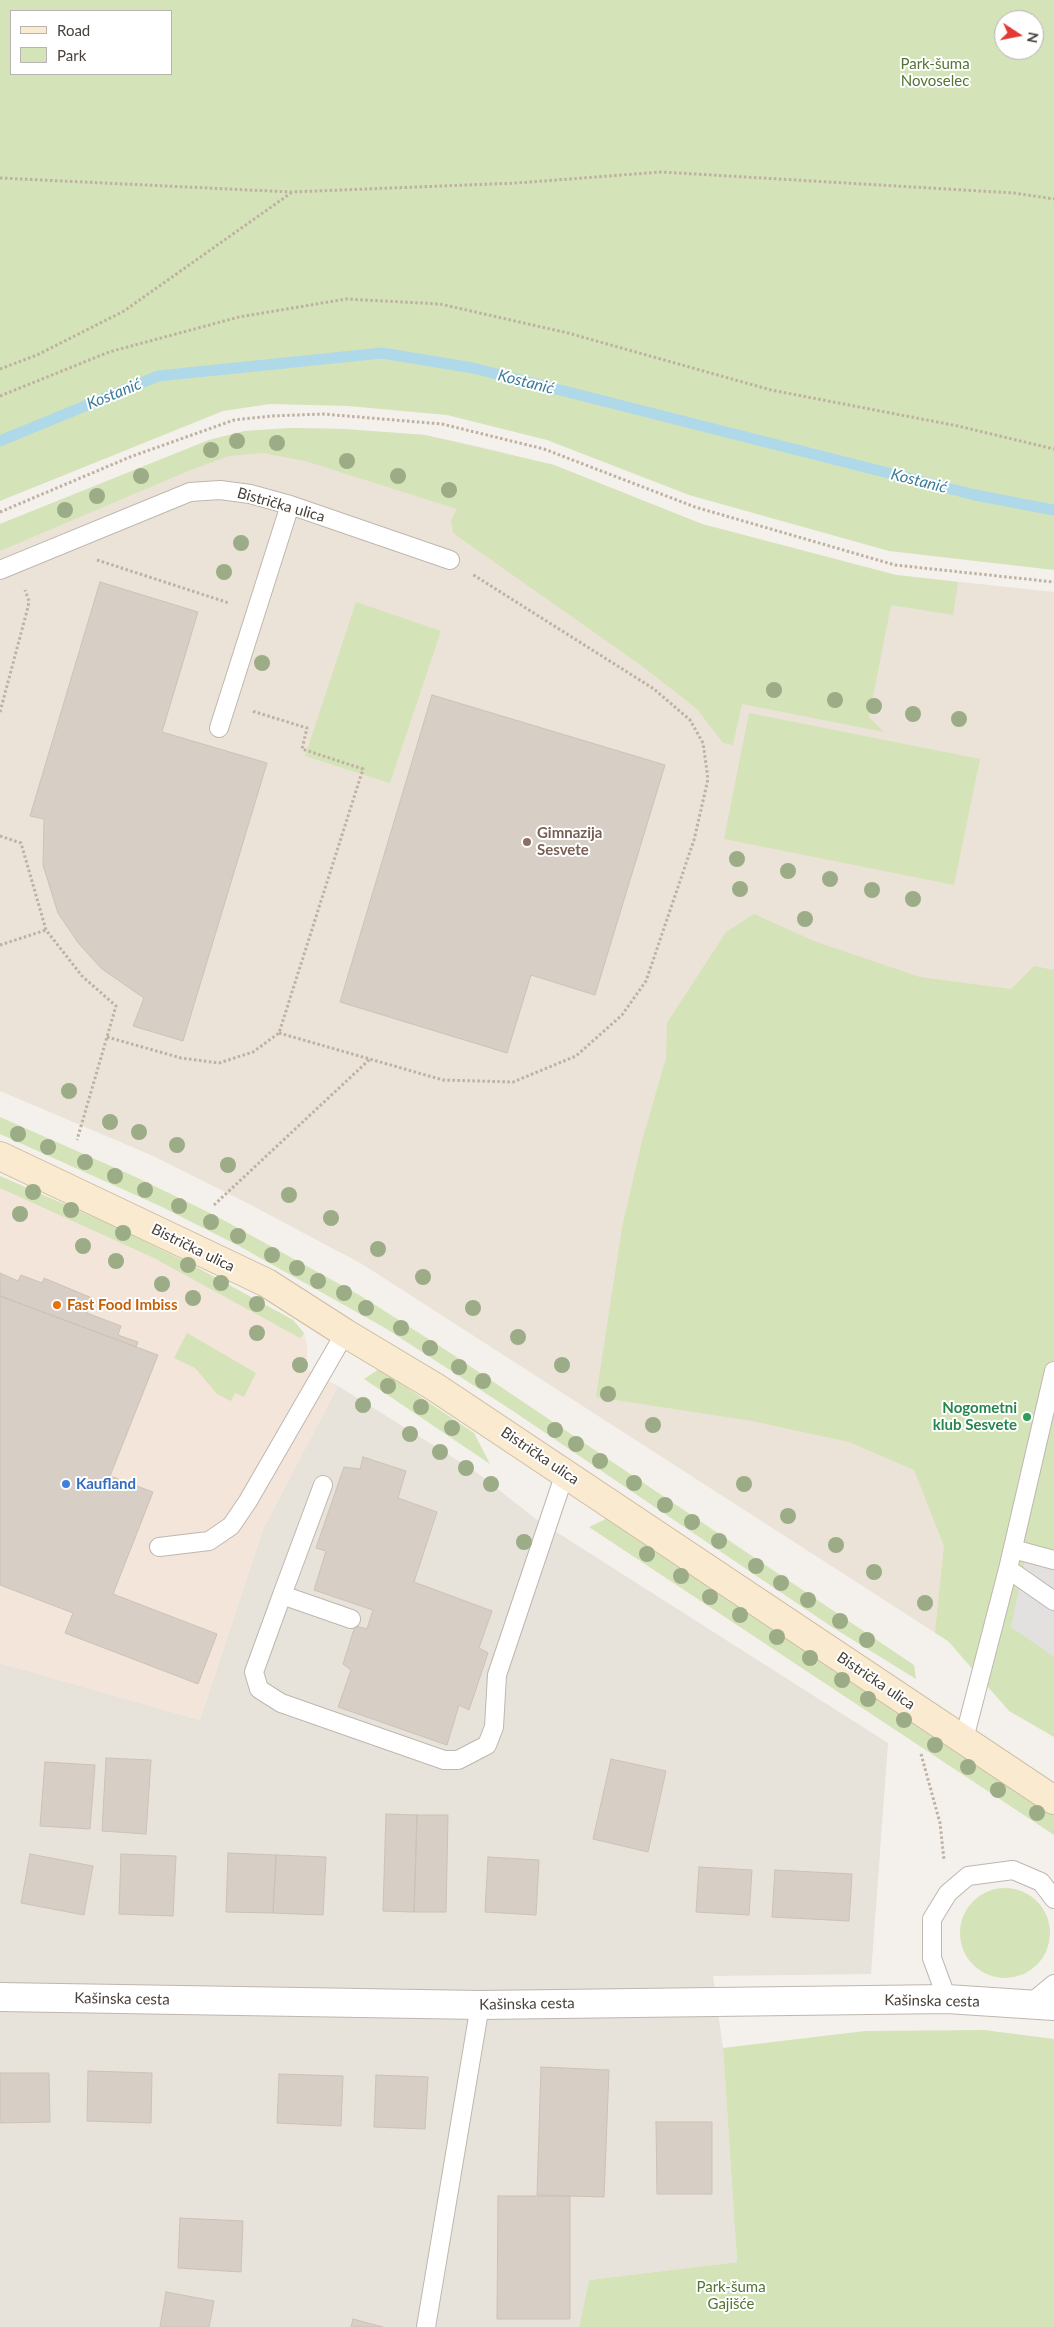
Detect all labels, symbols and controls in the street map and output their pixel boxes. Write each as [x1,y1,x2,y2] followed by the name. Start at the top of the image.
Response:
[10,10,172,75] legend
[994,10,1044,60] north arrow
[57,21,90,39] text: Road
[1024,31,1043,45] text: N
[57,46,86,64] text: Park
[900,55,970,90] park label: Park-šuma Novoselec
[496,366,556,398] water label: Kostanić
[84,374,144,414] water label: Kostanić
[889,465,949,497] water label: Kostanić
[235,484,327,526] street label: Bistrička ulica
[537,824,602,859] place label: Gimnazija Sesvete
[521,836,533,848] marker: Gimnazija Sesvete
[148,1220,238,1276] street label: Bistrička ulica
[67,1296,178,1314] place label: Fast Food Imbiss
[51,1299,63,1311] marker: Fast Food Imbiss
[933,1399,1017,1434] place label: Nogometni klub Sesvete
[1021,1411,1033,1423] marker: Nogometni klub Sesvete
[498,1423,582,1489] street label: Bistrička ulica
[76,1475,136,1493] place label: Kaufland
[60,1478,72,1490] marker: Kaufland
[834,1648,918,1714] street label: Bistrička ulica
[74,1989,170,2009] street label: Kašinska cesta
[884,1991,980,2011] street label: Kašinska cesta
[479,1994,575,2014] street label: Kašinska cesta
[696,2278,766,2313] park label: Park-šuma Gajišće

